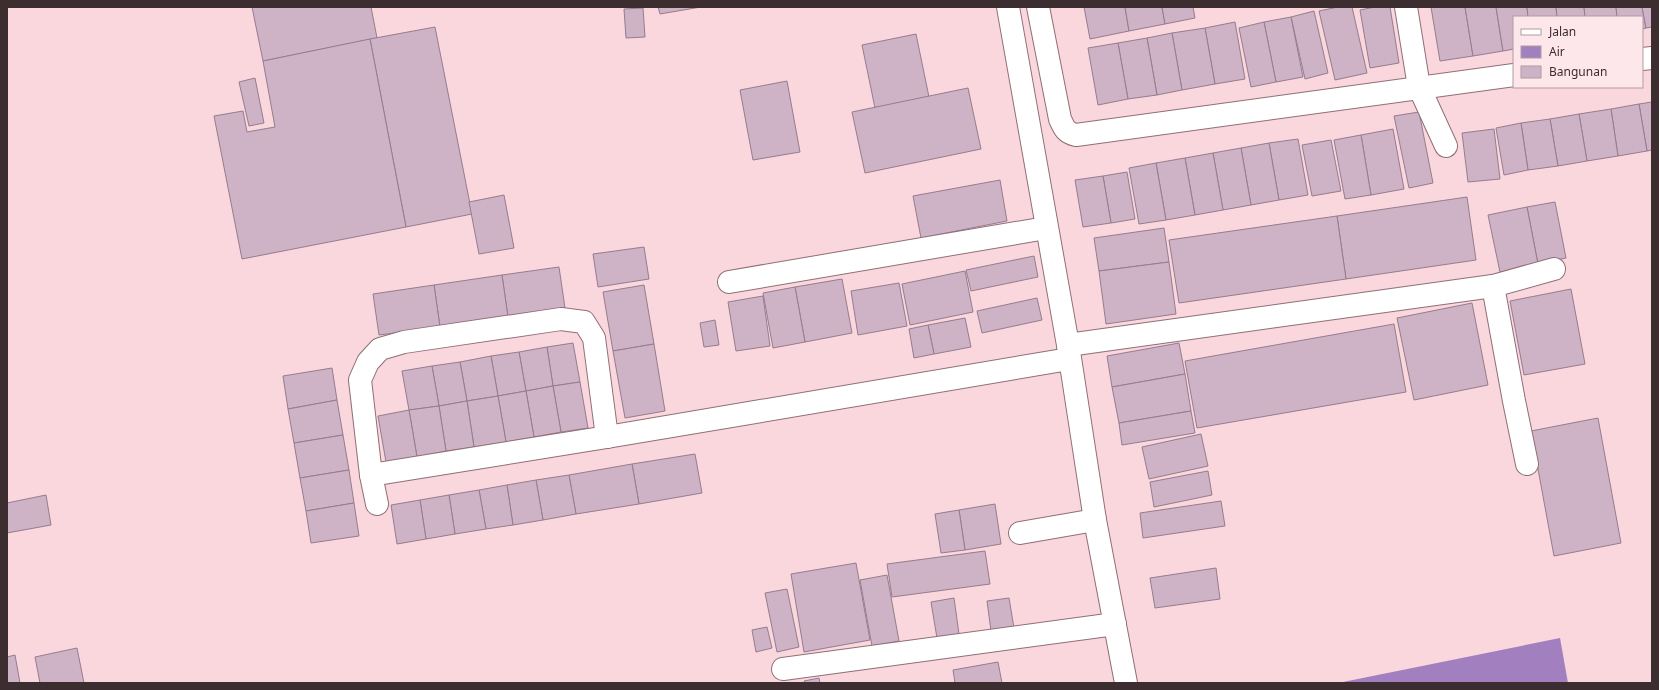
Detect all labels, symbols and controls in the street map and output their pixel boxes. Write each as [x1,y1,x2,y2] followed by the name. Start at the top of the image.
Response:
[1513,16,1643,88] legend
[1548,23,1576,40] text: Jalan
[1549,43,1565,60] text: Air
[1549,63,1607,80] text: Bangunan

